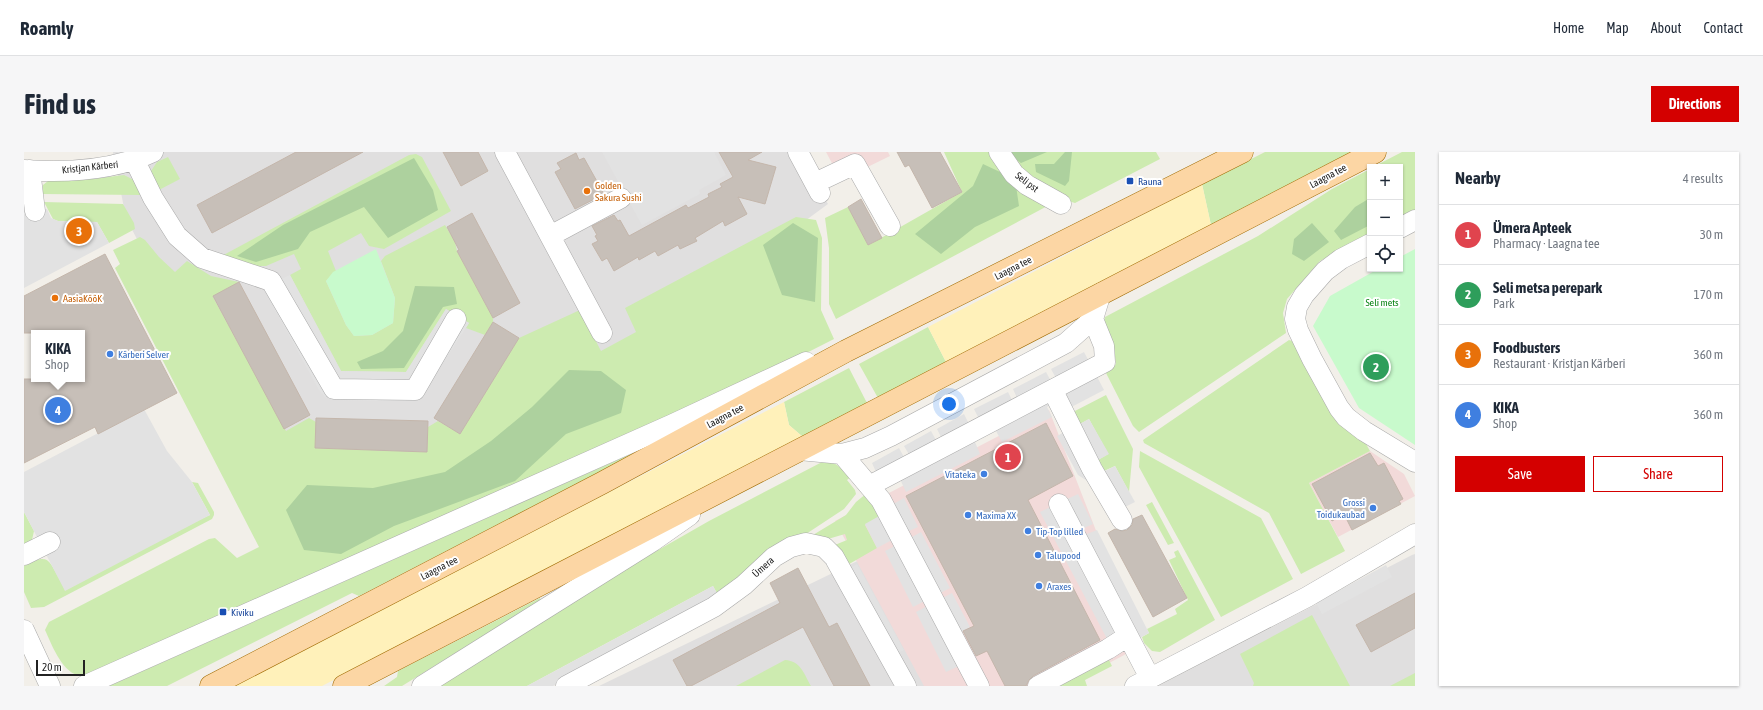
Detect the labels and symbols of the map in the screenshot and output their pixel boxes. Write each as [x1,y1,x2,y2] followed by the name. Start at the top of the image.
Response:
[61,159,119,175] street label: Kristjan Kärberi
[1308,162,1349,190] street label: Laagna tee
[1013,170,1041,194] street label: Seli pst
[1125,176,1135,186] marker: Rauna
[1138,176,1162,187] place label: Rauna
[595,180,642,203] place label: Golden Sakura Sushi
[582,186,592,196] marker: Golden Sakura Sushi
[66,216,92,246] pin: 3
[993,254,1034,282] street label: Laagna tee
[50,293,60,303] marker: AasiaKööK
[63,293,102,304] place label: AasiaKööK
[1365,297,1399,308] park label: Seli mets
[105,349,115,359] marker: Kärberi Selver
[118,349,170,360] place label: Kärberi Selver
[1363,352,1389,382] pin: 2
[939,394,959,414] your location
[45,395,71,425] pin: 4
[705,402,746,430] street label: Laagna tee
[995,442,1021,472] pin: 1
[945,469,976,480] place label: Vitateka
[979,469,989,479] marker: Vitateka
[1317,497,1365,520] place label: Grossi Toidukaubad
[1368,503,1378,513] marker: Grossi Toidukaubad
[963,510,973,520] marker: Maxima XX
[976,510,1016,521] place label: Maxima XX
[1023,526,1033,536] marker: Tip-Top lilled
[1036,526,1083,537] place label: Tip-Top lilled
[1033,550,1043,560] marker: Talupood
[1046,550,1081,561] place label: Talupood
[419,554,460,582] street label: Laagna tee
[750,554,776,579] street label: Ümera
[1034,581,1044,591] marker: Araxes
[1047,581,1072,592] place label: Araxes
[218,607,228,617] marker: Kiviku
[231,607,254,618] place label: Kiviku
[36,658,85,677] scale bar

